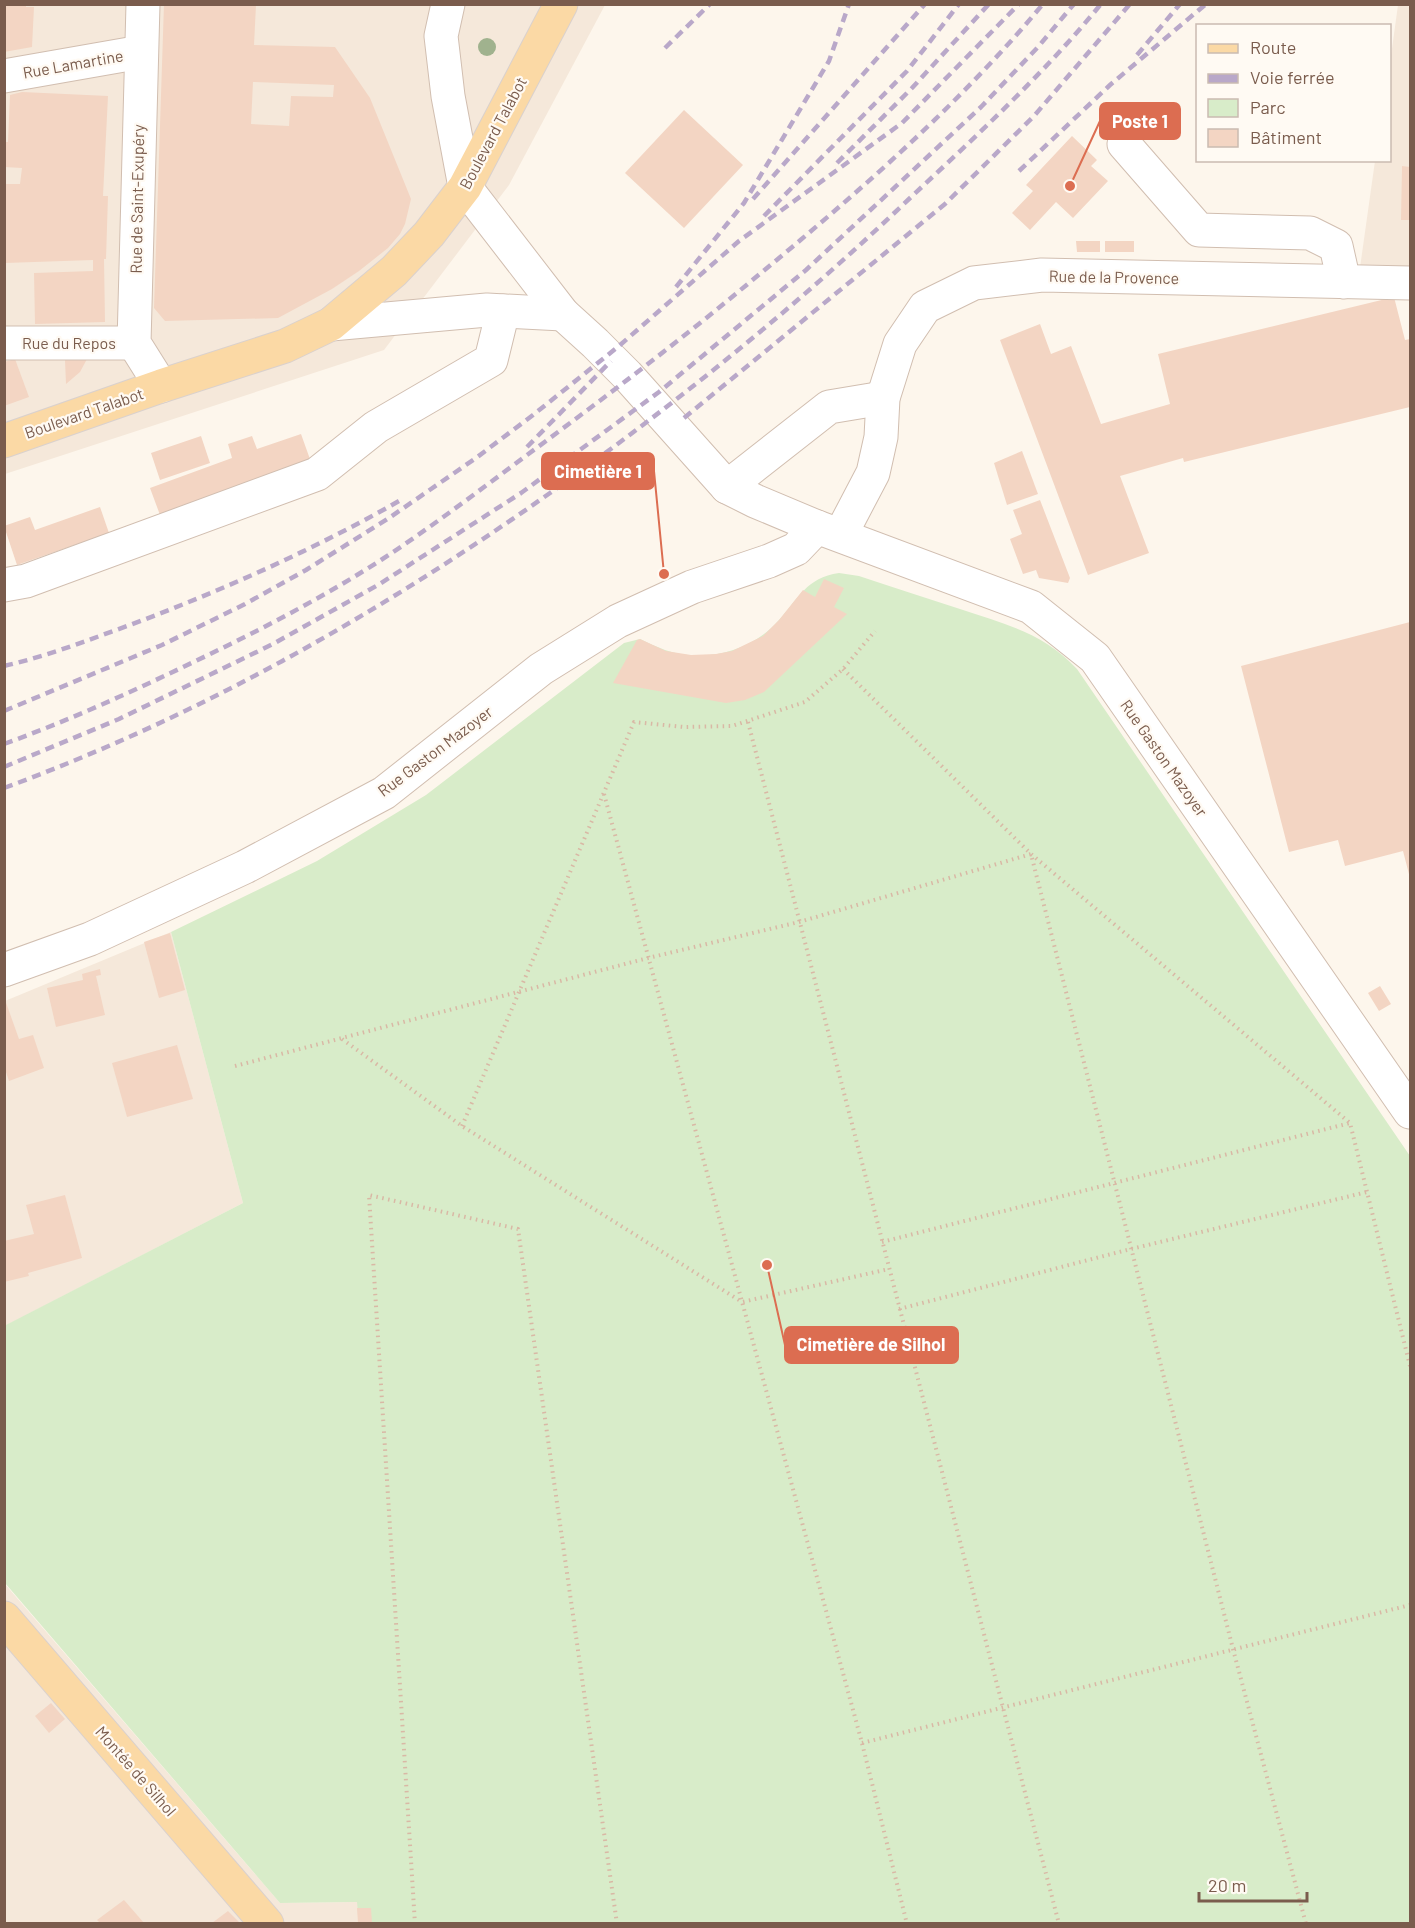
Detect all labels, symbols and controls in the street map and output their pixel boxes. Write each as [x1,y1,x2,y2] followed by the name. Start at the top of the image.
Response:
[1196,24,1391,162] legend
[1250,36,1296,58] text: Route
[21,45,125,82] street label: Rue Lamartine
[1250,66,1335,88] text: Voie ferrée
[455,73,530,192] street label: Boulevard Talabot
[1250,96,1286,118] text: Parc
[1100,103,1180,139] callout: Poste 1
[1112,110,1168,132] text: Poste 1
[126,124,147,274] street label: Rue de Saint-Exupéry
[1250,126,1322,148] text: Bâtiment
[1049,266,1179,287] street label: Rue de la Provence
[22,333,116,352] street label: Rue du Repos
[22,383,146,442] street label: Boulevard Talabot
[542,453,654,489] callout: Cimetière 1
[554,460,642,482] text: Cimetière 1
[1117,696,1212,820] street label: Rue Gaston Mazoyer
[374,701,496,800] street label: Rue Gaston Mazoyer
[785,1327,958,1363] callout: Cimetière de Silhol
[797,1333,946,1355] text: Cimetière de Silhol
[92,1722,181,1820] street label: Montée de Silhol
[1199,1865,1307,1903] scale bar
[1208,1874,1246,1896] text: 20 m

